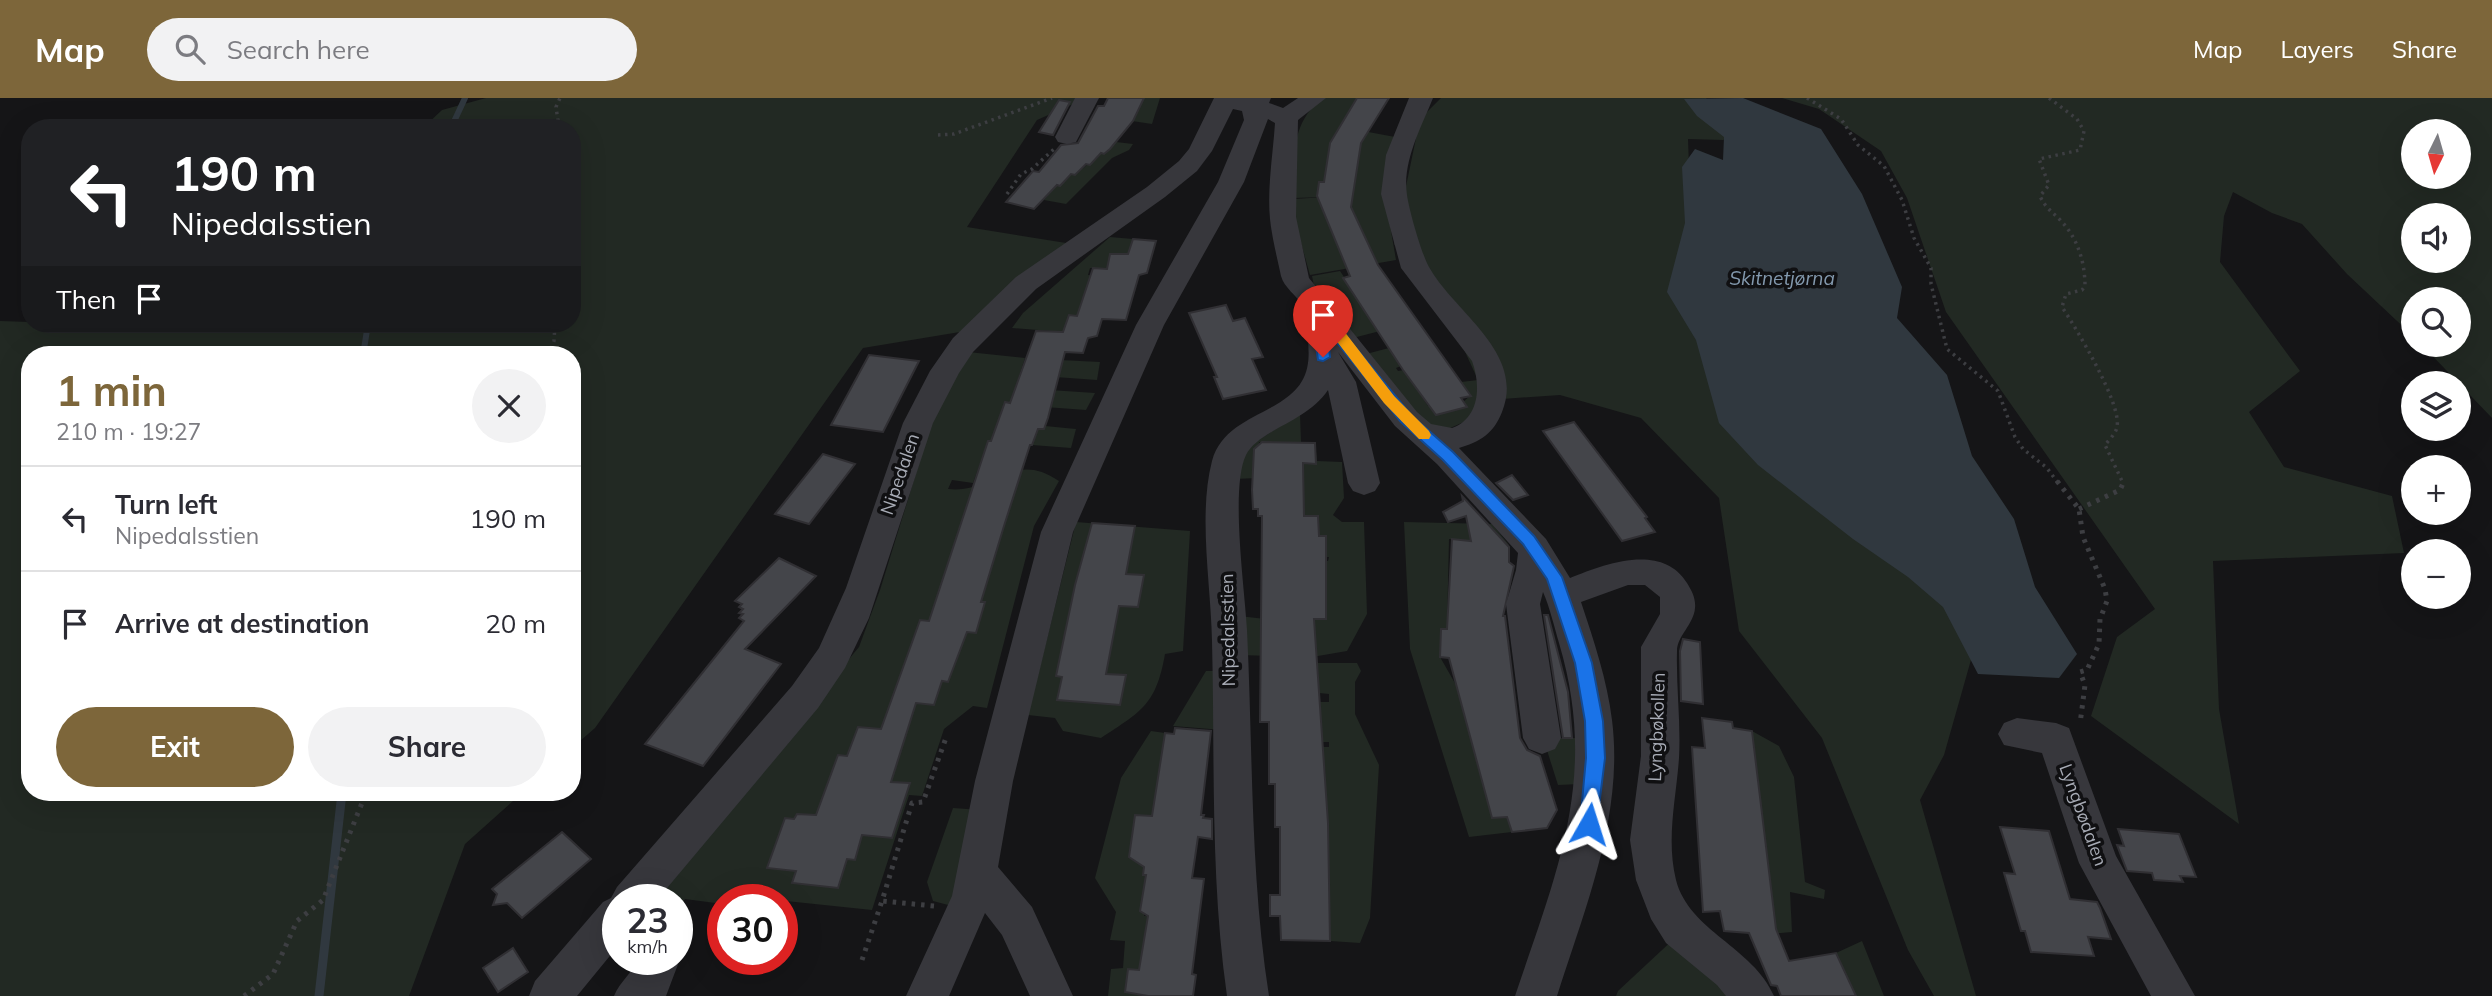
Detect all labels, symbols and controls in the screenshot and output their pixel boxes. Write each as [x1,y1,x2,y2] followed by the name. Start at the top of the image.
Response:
[147,18,637,81] search box
[35,29,105,70] text: Map
[171,30,209,68] icon: search
[227,33,370,66] text: Search here
[2193,34,2242,64] text: Map
[2280,34,2354,64] text: Layers
[2392,34,2457,64] text: Share
[2401,119,2471,189] north arrow
[2401,119,2471,609] map controls
[171,142,317,203] text: 190 m
[56,147,147,238] icon: left
[171,203,372,243] text: Nipedalsstien
[2401,203,2471,273] button: sound
[1729,266,1835,290] water label: Skitnetjørna
[130,280,168,318] icon: arrive
[56,283,116,316] text: Then
[1293,285,1353,357] pin
[2401,287,2471,357] button: search
[1304,296,1342,334] icon: arrive
[56,364,167,417] text: 1 min
[472,369,546,443] button: close
[2401,371,2471,441] button: layers
[56,417,201,446] text: 210 m · 19:27
[875,430,924,518] street label: Nipedalen
[2401,455,2471,525] button: +
[115,488,217,521] text: Turn left
[56,500,94,538] icon: left
[470,502,546,535] text: 190 m
[115,521,259,550] text: Nipedalsstien
[2401,539,2471,609] button: −
[1215,573,1240,687] street label: Nipedalsstien
[56,605,94,643] icon: arrive
[115,607,370,640] text: Arrive at destination
[485,607,546,640] text: 20 m
[1643,672,1670,782] street label: Lyngbøkollen
[56,707,294,787] button: Exit
[308,707,546,787] button: Share
[2054,760,2113,869] street label: Lyngbødalen
[1552,787,1626,861] position arrow
[707,884,798,975] speed limit sign: 30
[626,898,669,942] text: 23
[627,935,668,958] text: km/h

